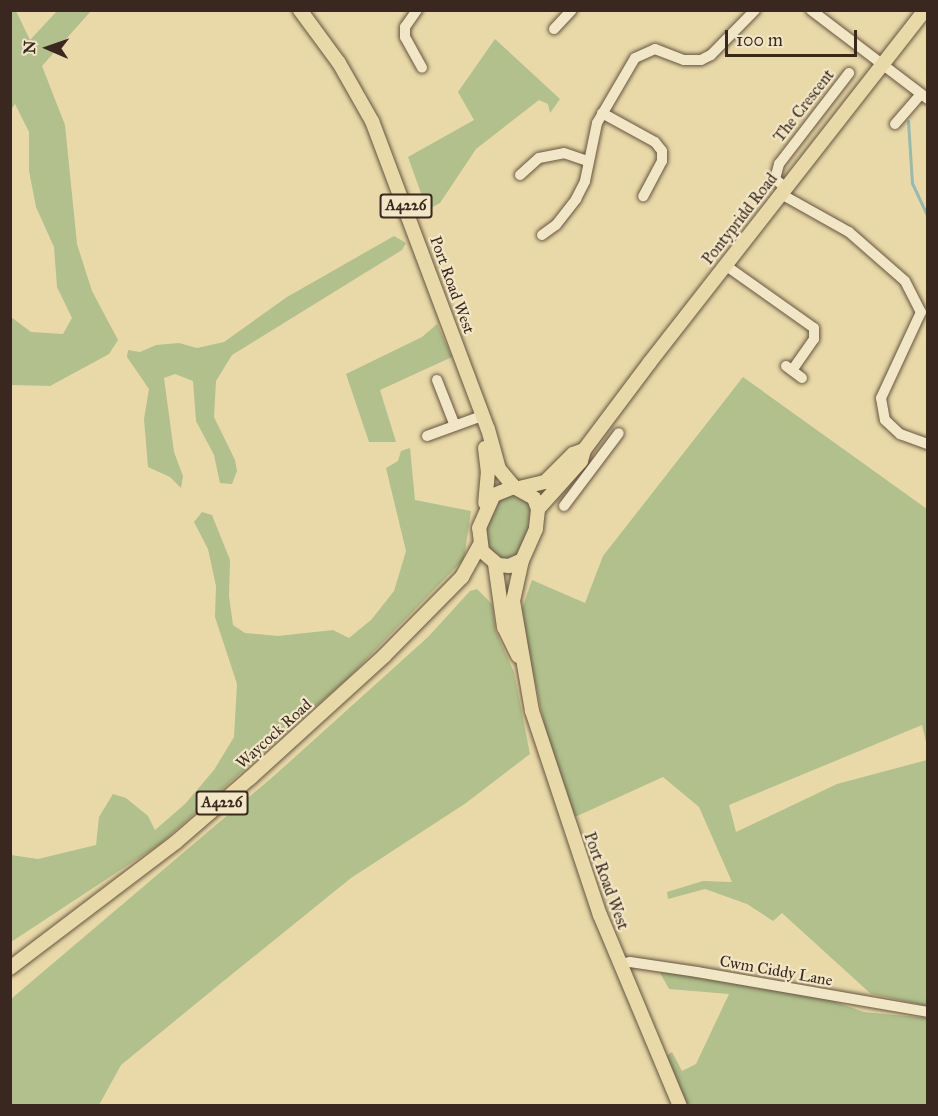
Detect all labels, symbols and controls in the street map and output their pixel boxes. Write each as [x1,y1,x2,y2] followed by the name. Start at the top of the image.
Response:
[18,18,78,78] north arrow
[728,18,860,56] scale bar
[736,29,783,51] text: 100 m
[20,40,39,54] text: N
[770,66,838,146] street label: The Crescent
[698,170,782,268] street label: Pontypridd Road
[379,194,433,218] road number: A4226
[425,234,479,336] street label: Port Road West
[232,695,316,773] street label: Waycock Road
[195,791,249,815] road number: A4226
[579,830,633,932] street label: Port Road West
[718,952,834,990] street label: Cwm Ciddy Lane

